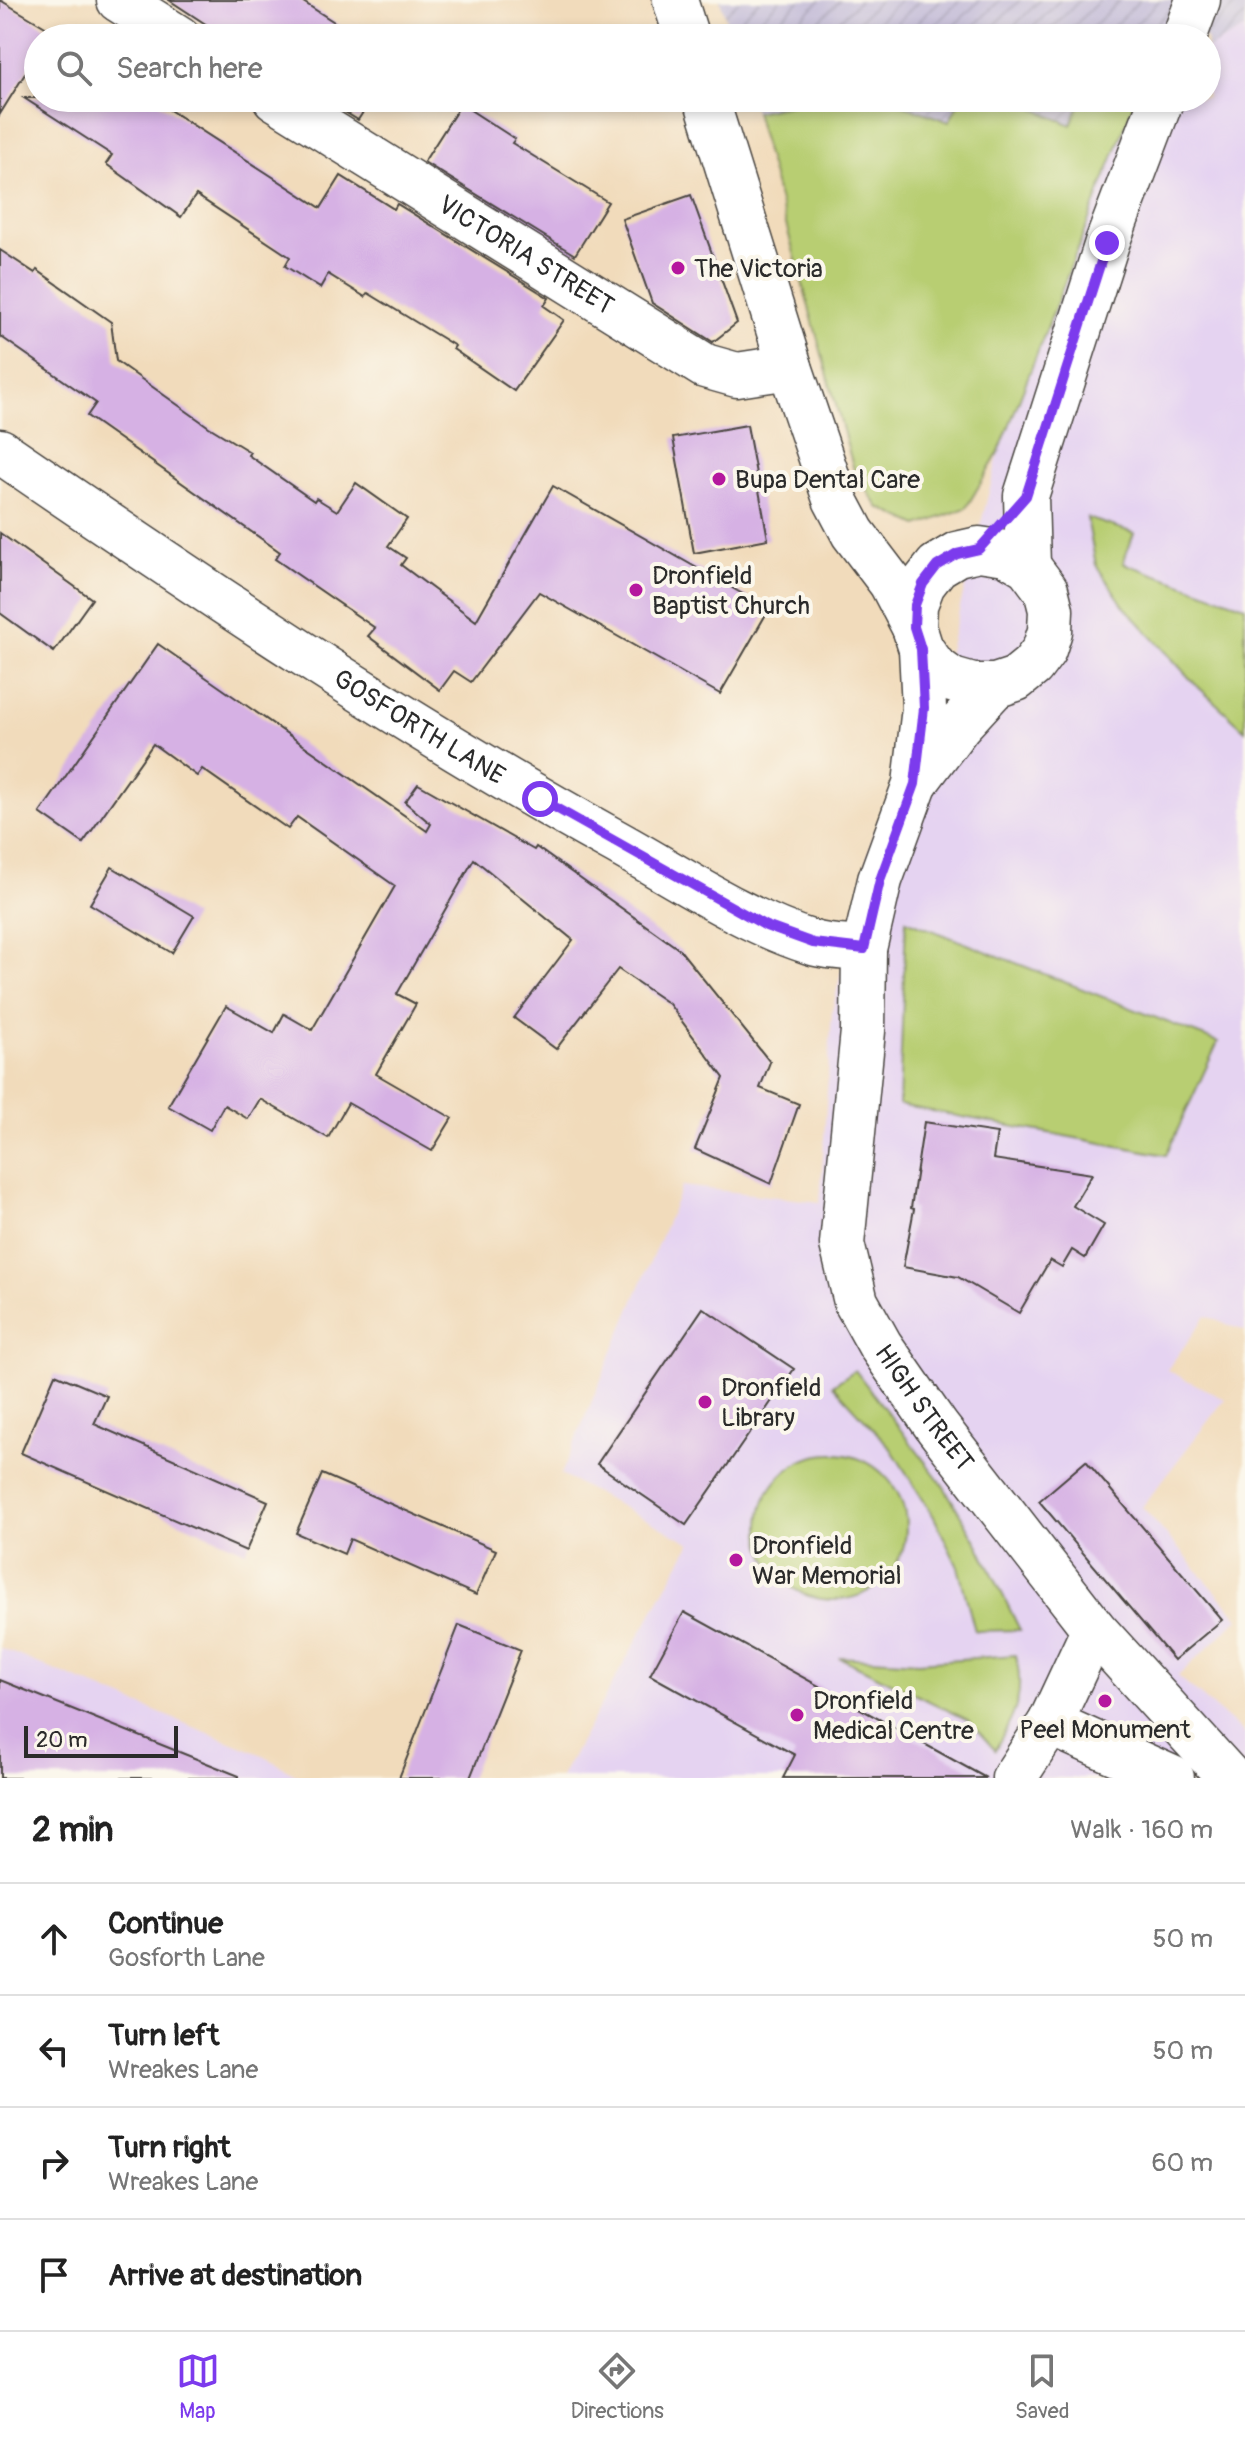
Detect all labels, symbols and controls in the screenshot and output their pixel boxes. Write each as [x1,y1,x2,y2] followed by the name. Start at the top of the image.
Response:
[24,24,1221,112] search box
[52,46,96,90] icon: search
[116,50,263,87] text: Search here
[432,189,619,322] street label: VICTORIA STREET
[1089,225,1125,261] route end
[694,253,823,285] place label: The Victoria
[669,259,687,277] marker: The Victoria
[735,464,920,496] place label: Bupa Dental Care
[710,470,728,488] marker: Bupa Dental Care
[652,560,810,622] place label: Dronfield Baptist Church
[627,581,645,599] marker: Dronfield Baptist Church
[327,662,511,792] street label: GOSFORTH LANE
[522,781,558,817] route start
[867,1338,980,1478] street label: HIGH STREET
[721,1372,821,1434] place label: Dronfield Library
[696,1393,714,1411] marker: Dronfield Library
[752,1530,902,1592] place label: Dronfield War Memorial
[727,1551,745,1569] marker: Dronfield War Memorial
[813,1685,974,1747] place label: Dronfield Medical Centre
[1096,1692,1114,1710] marker: Peel Monument
[788,1706,806,1724] marker: Dronfield Medical Centre
[1019,1714,1191,1746] place label: Peel Monument
[24,1722,178,1758] scale bar
[36,1726,88,1754] text: 20 m
[32,1809,114,1852] text: 2 min
[1070,1814,1213,1846] text: Walk · 160 m
[108,1905,223,1942] text: Continue
[32,1917,76,1961] icon: ahead
[1152,1923,1213,1955] text: 50 m
[108,1942,265,1974] text: Gosforth Lane
[108,2017,219,2054] text: Turn left
[32,2029,76,2073] icon: left
[1152,2035,1213,2067] text: 50 m
[108,2054,258,2086] text: Wreakes Lane
[108,2129,231,2166] text: Turn right
[32,2141,76,2185] icon: right
[1151,2147,1213,2179] text: 60 m
[108,2166,258,2198] text: Wreakes Lane
[32,2253,76,2297] icon: arrive
[108,2257,362,2294] text: Arrive at destination
[176,2349,220,2425] tab: Map
[571,2349,664,2425] tab: Directions
[1015,2349,1069,2425] tab: Saved

